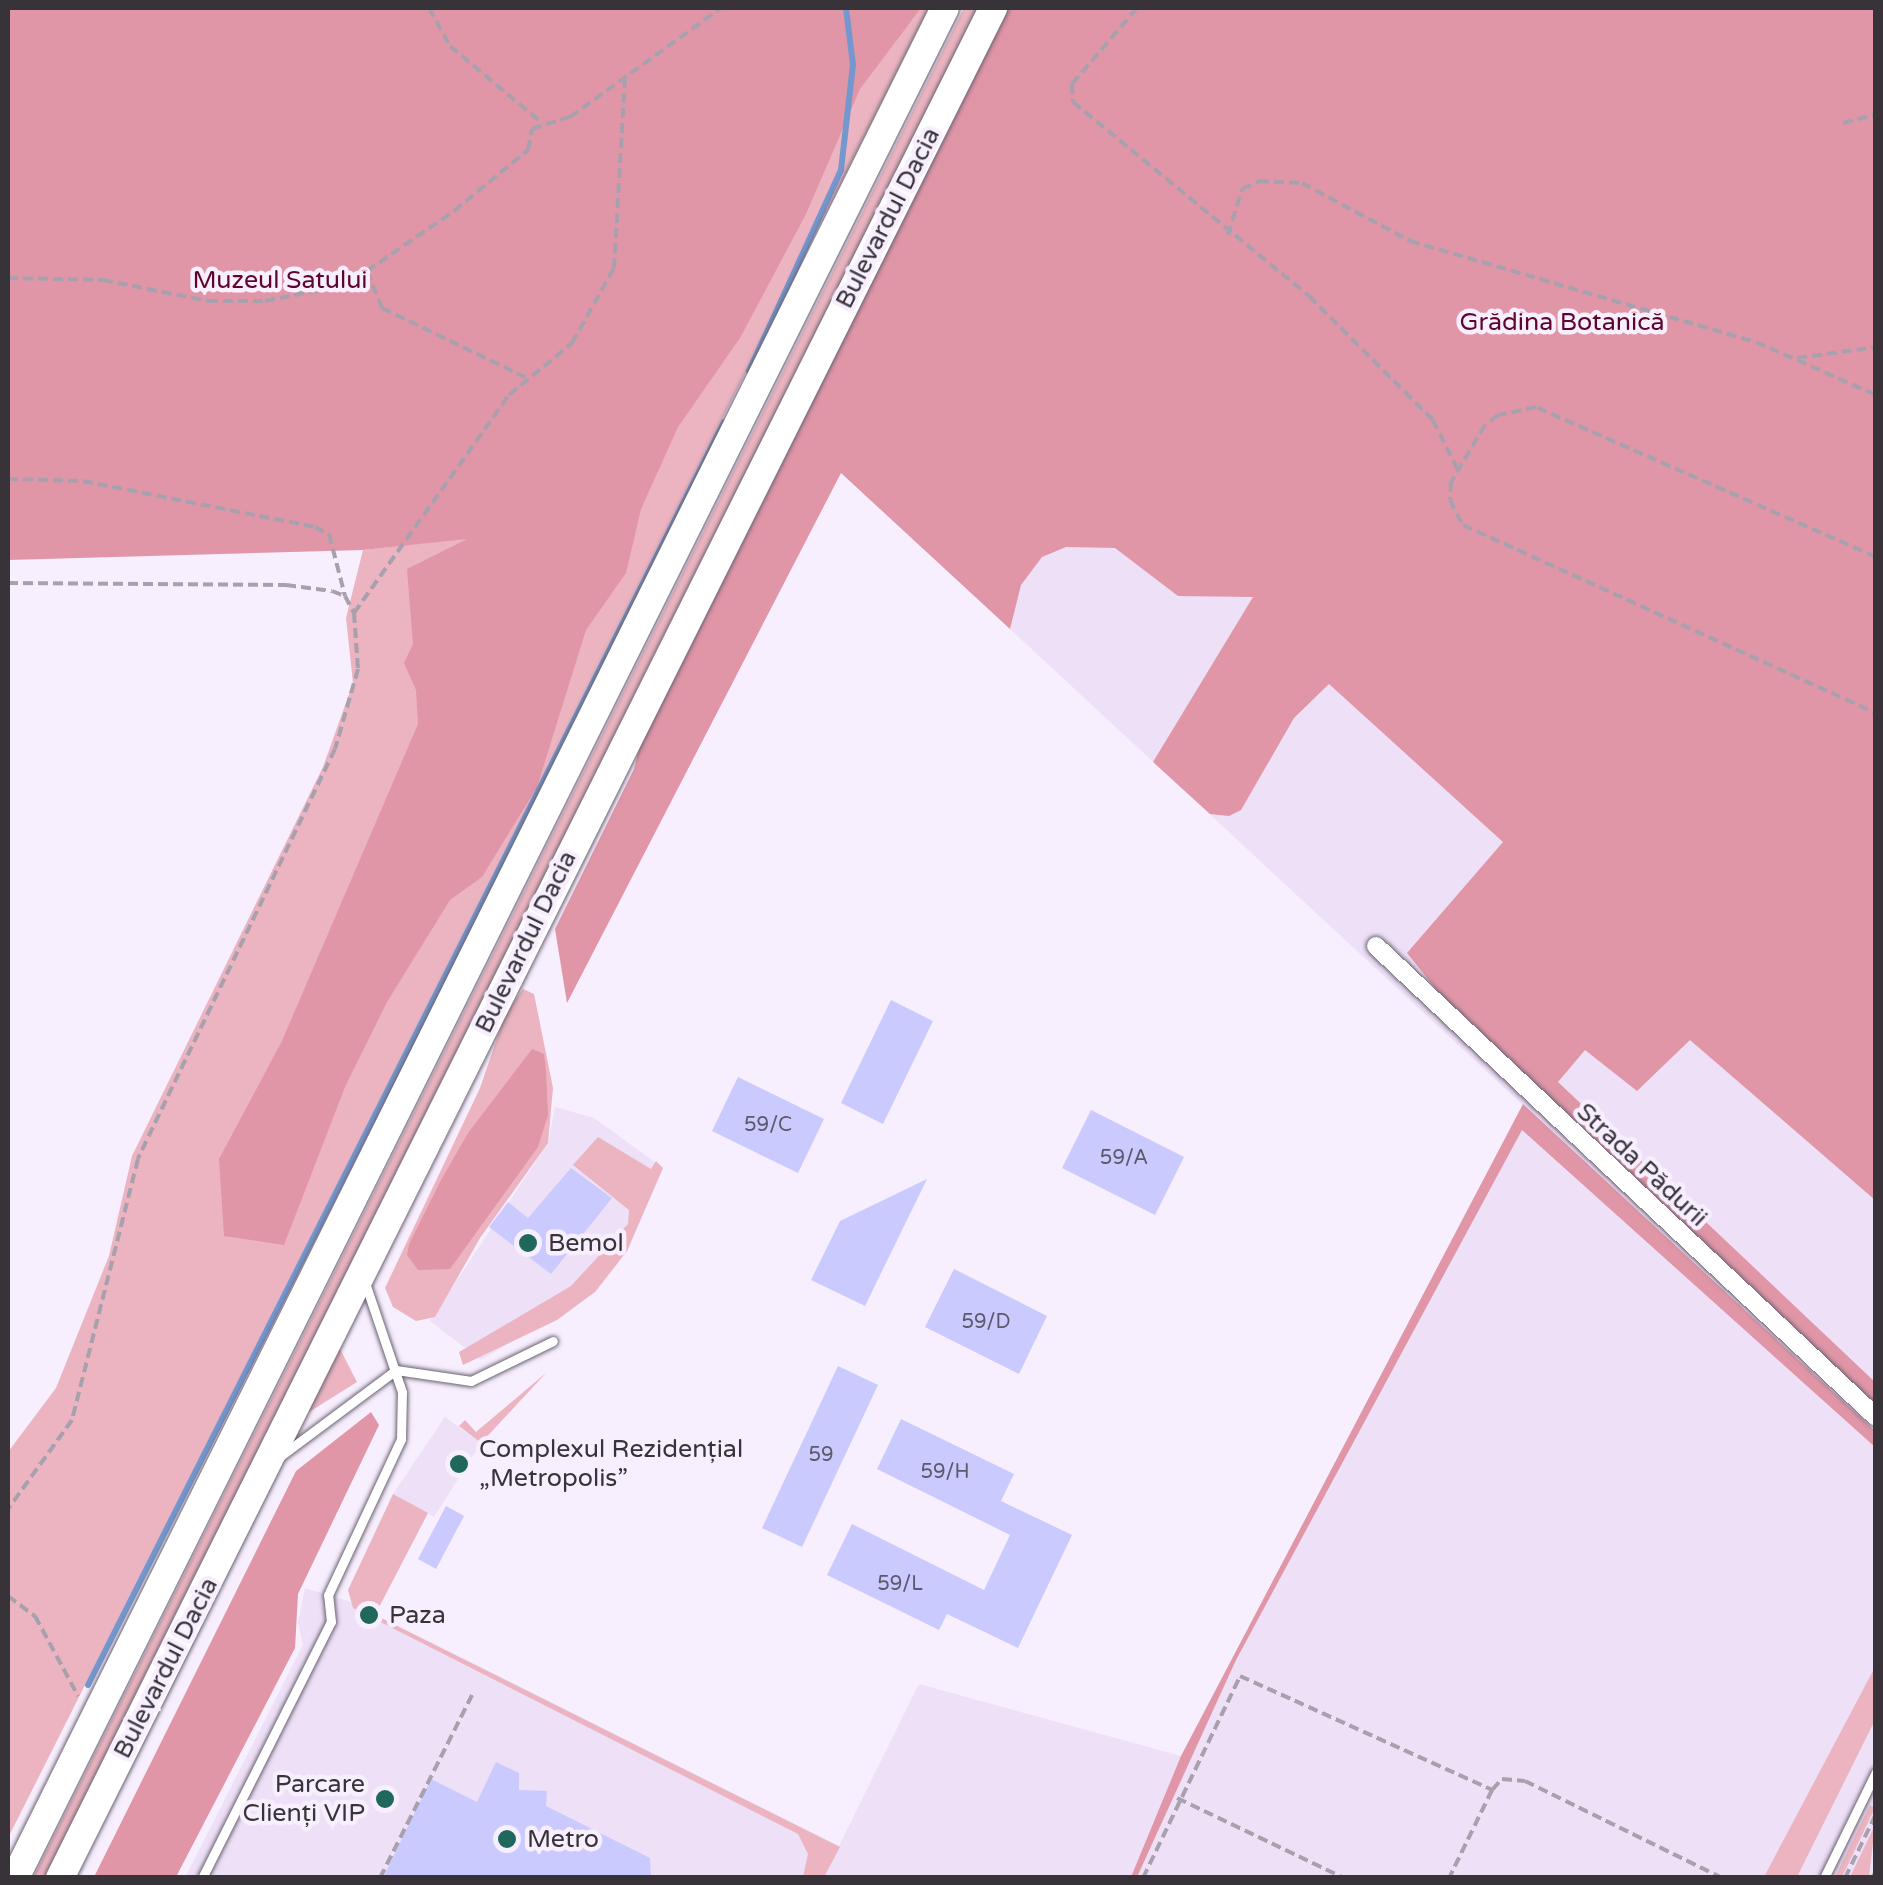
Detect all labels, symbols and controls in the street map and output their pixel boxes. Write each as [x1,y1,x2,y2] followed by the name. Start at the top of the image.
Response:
[829,123,947,313] street label: Bulevardul Dacia
[192,265,368,295] park label: Muzeul Satului
[1459,307,1665,337] park label: Grădina Botanică
[469,846,583,1038] street label: Bulevardul Dacia
[1570,1097,1714,1233] street label: Strada Pădurii
[744,1113,792,1137] house number: 59/C
[1100,1146,1148,1170] house number: 59/A
[548,1228,624,1258] place label: Bemol
[517,1232,539,1254] marker: Bemol
[962,1310,1010,1334] house number: 59/D
[479,1435,743,1494] place label: Complexul Rezidențial „Metropolis”
[808,1443,834,1467] house number: 59
[448,1453,470,1475] marker: Complexul Rezidențial „Metropolis”
[920,1460,970,1484] house number: 59/H
[877,1572,923,1596] house number: 59/L
[107,1573,225,1763] street label: Bulevardul Dacia
[389,1600,446,1630] place label: Paza
[358,1604,380,1626] marker: Paza
[243,1770,365,1829] place label: Parcare Clienți VIP
[374,1788,396,1810] marker: Parcare Clienți VIP
[527,1824,599,1854] place label: Metro
[496,1828,518,1850] marker: Metro

